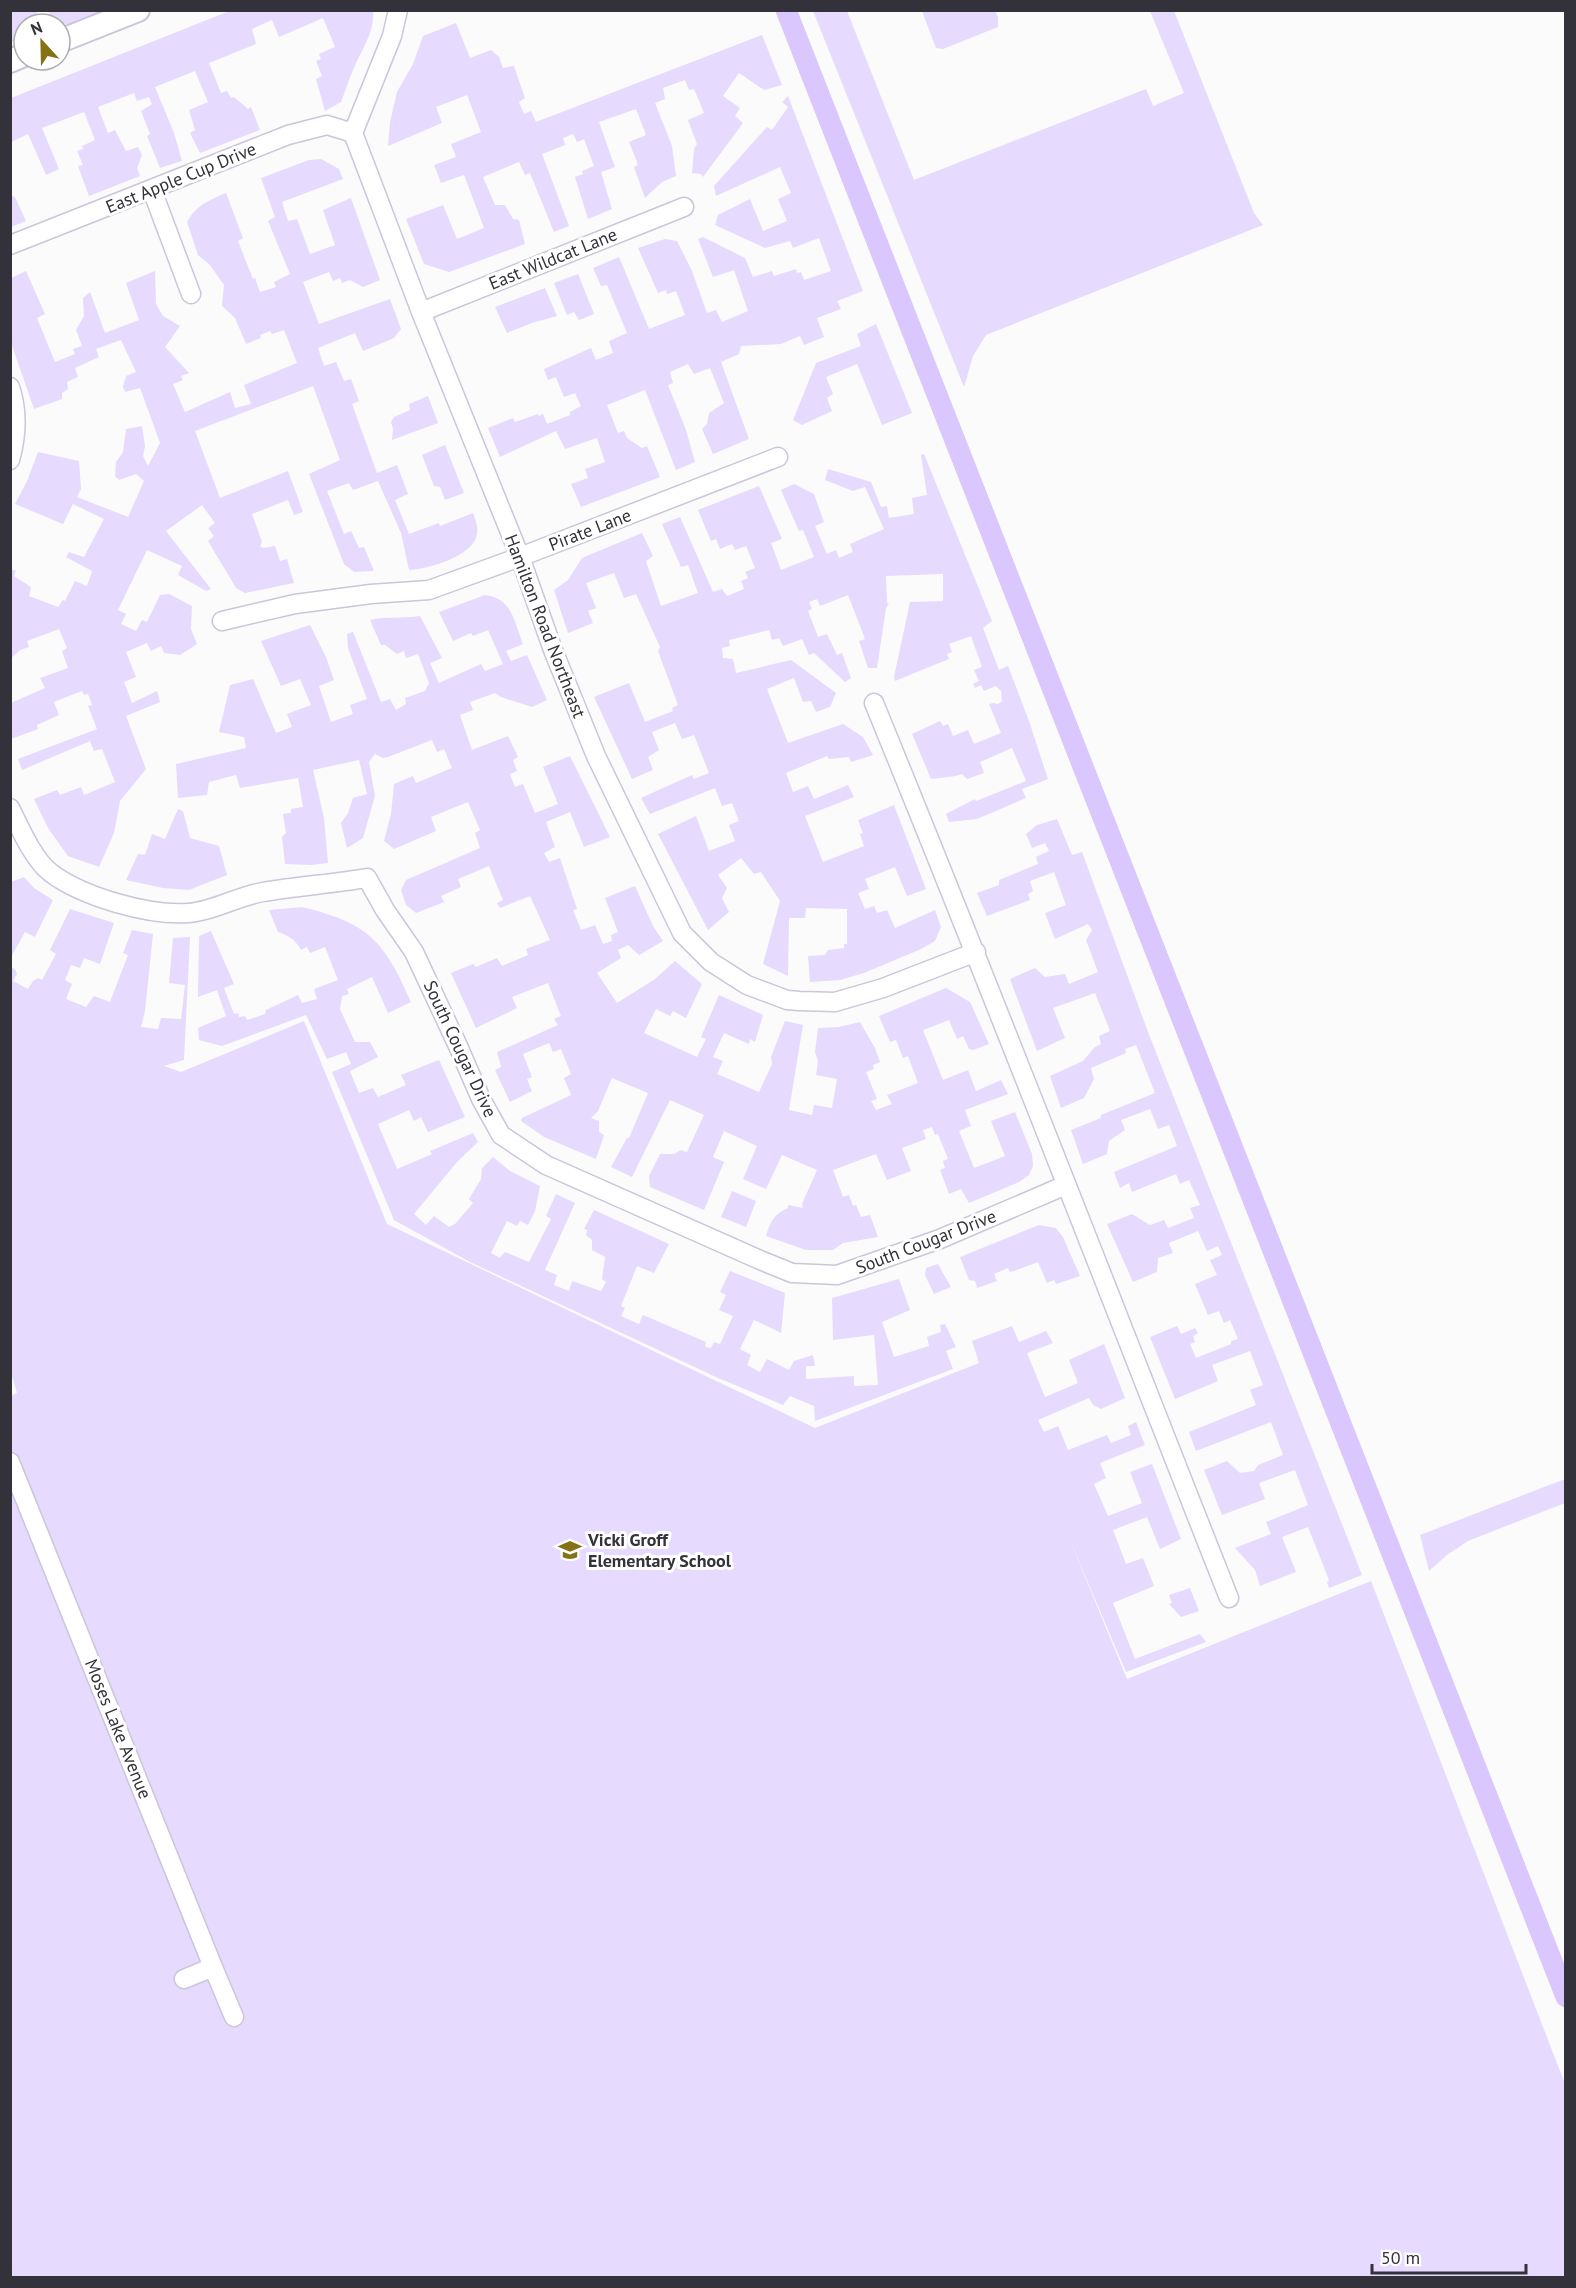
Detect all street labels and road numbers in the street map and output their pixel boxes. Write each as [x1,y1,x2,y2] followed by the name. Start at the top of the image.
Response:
[102,137,259,218] street label: East Apple Cup Drive
[485,222,620,295] street label: East Wildcat Lane
[545,503,634,556] street label: Pirate Lane
[500,531,591,721] street label: Hamilton Road Northeast
[419,977,502,1121] street label: South Cougar Drive
[852,1204,999,1279] street label: South Cougar Drive
[80,1655,157,1802] street label: Moses Lake Avenue

